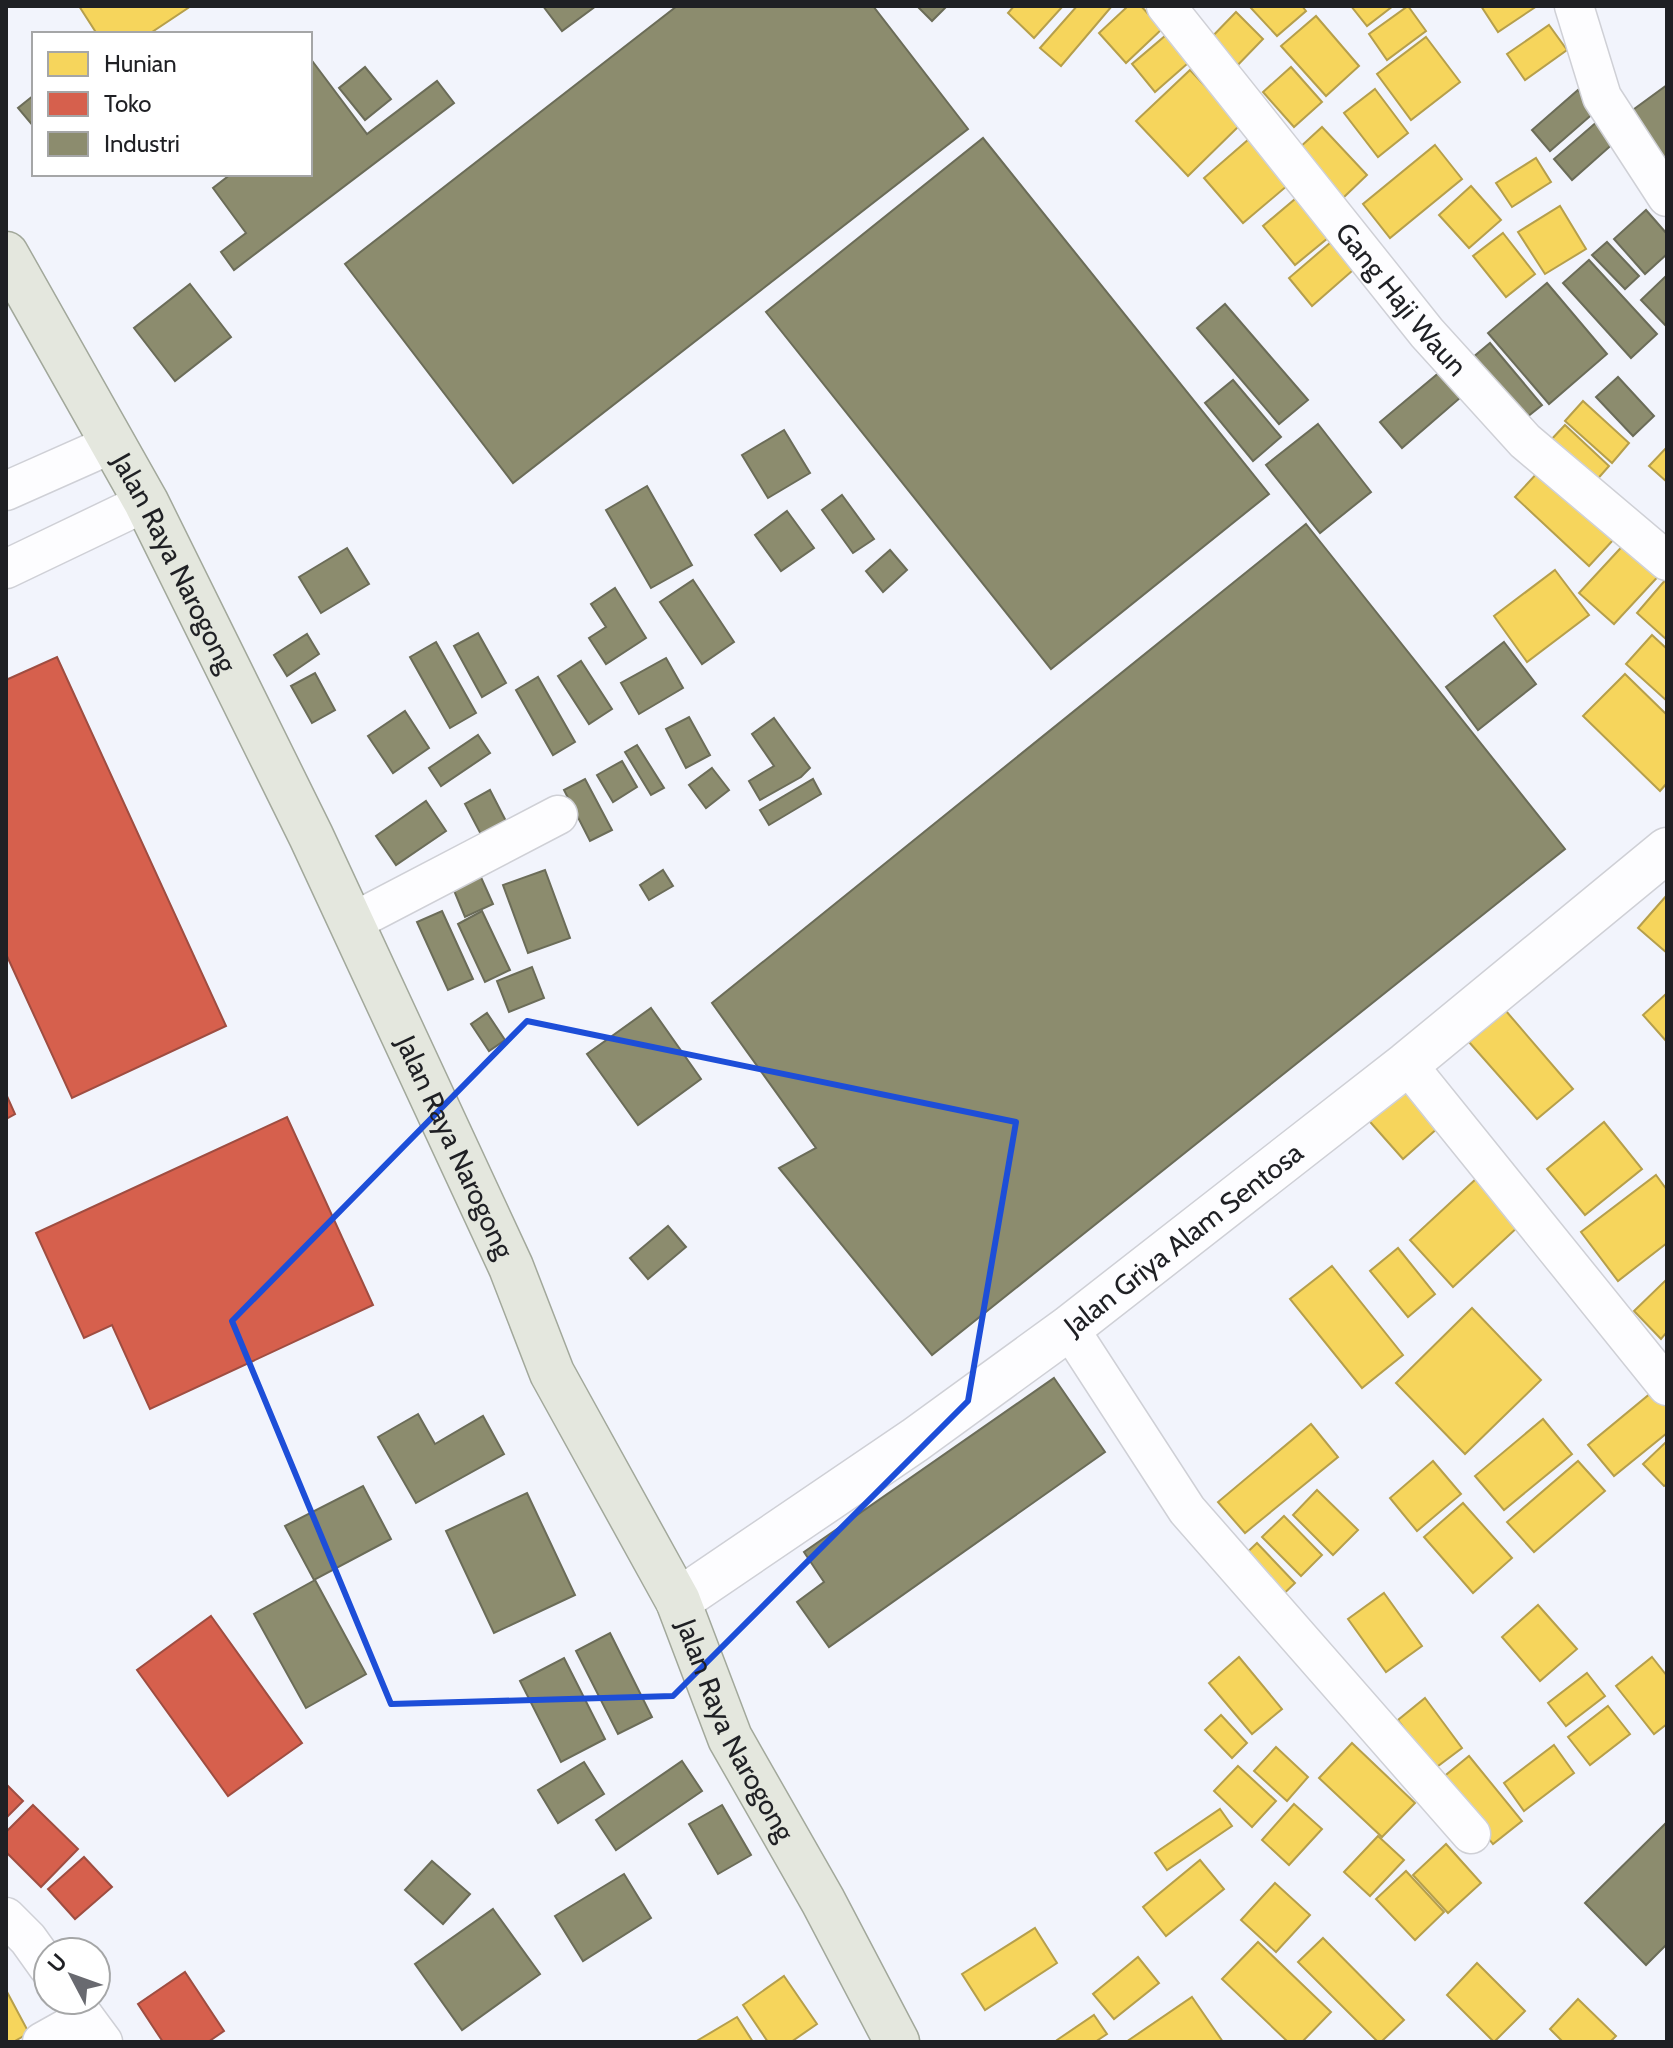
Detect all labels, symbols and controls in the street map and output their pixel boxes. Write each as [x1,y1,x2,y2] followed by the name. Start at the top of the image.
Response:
[32,32,312,176] legend
[104,49,177,78] text: Hunian
[104,89,152,118] text: Toko
[104,129,180,158] text: Industri
[1328,216,1474,383] street label: Gang Haji Waun
[104,446,245,679] street label: Jalan Raya Narogong
[389,1029,522,1264] street label: Jalan Raya Narogong
[1056,1135,1310,1343] street label: Jalan Griya Alam Sentosa
[669,1613,803,1848] street label: Jalan Raya Narogong
[32,1936,112,2016] north arrow
[42,1948,73,1978] text: U

